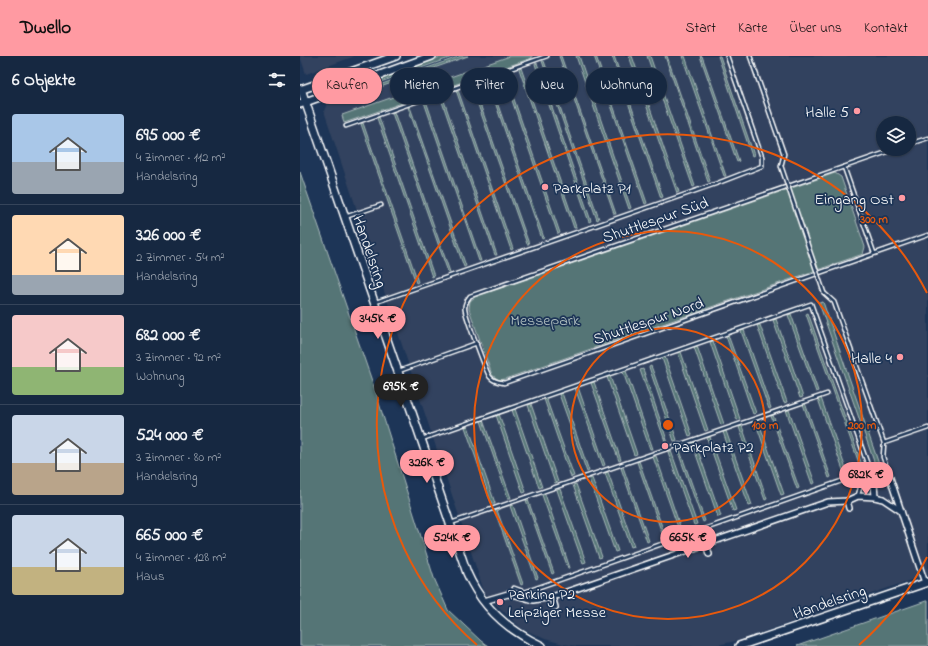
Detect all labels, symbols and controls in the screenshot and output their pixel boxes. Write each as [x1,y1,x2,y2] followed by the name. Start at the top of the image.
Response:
[20,15,71,42] text: Dwello
[686,18,716,39] text: Start
[738,18,768,39] text: Karte
[790,18,842,39] text: Über uns
[864,18,908,39] text: Kontakt
[12,68,75,93] text: 6 Objekte
[312,68,382,104] chip: Kaufen
[390,68,453,104] chip: Mieten
[461,68,518,104] chip: Filter
[526,68,578,104] chip: Neu
[586,68,667,104] chip: Wohnung
[266,69,288,91] icon: filters
[805,101,849,125] place label: Halle 5
[852,106,862,116] marker: Halle 5
[876,116,916,156] map controls
[876,116,916,156] button: layers
[136,123,201,148] text: 695 000 €
[44,130,92,178] icon: home
[136,148,226,167] text: 4 Zimmer · 112 m²
[136,167,198,186] text: Handelsring
[553,177,631,201] place label: Parkplatz P1
[540,182,550,192] marker: Parkplatz P1
[815,188,895,212] place label: Eingang Ost
[599,191,712,250] street label: Shuttlespur Süd
[897,193,907,203] marker: Eingang Ost
[859,211,889,229] text: 300 m
[345,212,393,291] street label: Handelsring
[136,223,201,248] text: 326 000 €
[44,231,92,279] icon: home
[136,248,225,267] text: 2 Zimmer · 54 m²
[136,267,198,286] text: Handelsring
[590,292,707,352] street label: Shuttlespur Nord
[345,306,411,340] pin: 345K €
[360,309,396,328] text: 345K €
[510,309,581,333] park label: Messepark
[136,323,201,348] text: 682 000 €
[44,331,92,379] icon: home
[851,347,892,371] place label: Halle 4
[136,348,221,367] text: 3 Zimmer · 92 m²
[895,352,905,362] marker: Halle 4
[136,367,185,386] text: Wohnung
[368,374,434,408] pin: 695K €
[383,377,419,396] text: 695K €
[752,417,779,435] text: 100 m
[847,417,877,435] text: 200 m
[661,418,675,432] centre of rings
[136,423,204,448] text: 524 000 €
[44,431,92,479] icon: home
[673,436,754,460] place label: Parkplatz P2
[660,441,670,451] marker: Parkplatz P2
[136,448,221,467] text: 3 Zimmer · 80 m²
[394,450,460,484] pin: 326K €
[409,453,445,472] text: 326K €
[833,462,899,496] pin: 682K €
[848,465,884,484] text: 682K €
[136,467,198,486] text: Handelsring
[136,523,203,548] text: 665 000 €
[419,525,485,559] pin: 524K €
[655,525,721,559] pin: 665K €
[433,528,471,547] text: 524K €
[669,528,707,547] text: 665K €
[44,531,92,579] icon: home
[136,548,226,567] text: 4 Zimmer · 128 m²
[136,567,165,586] text: Haus
[790,579,869,627] street label: Handelsring
[508,583,607,625] place label: Parking P2 Leipziger Messe
[495,597,505,607] marker: Parking P2 Leipziger Messe

